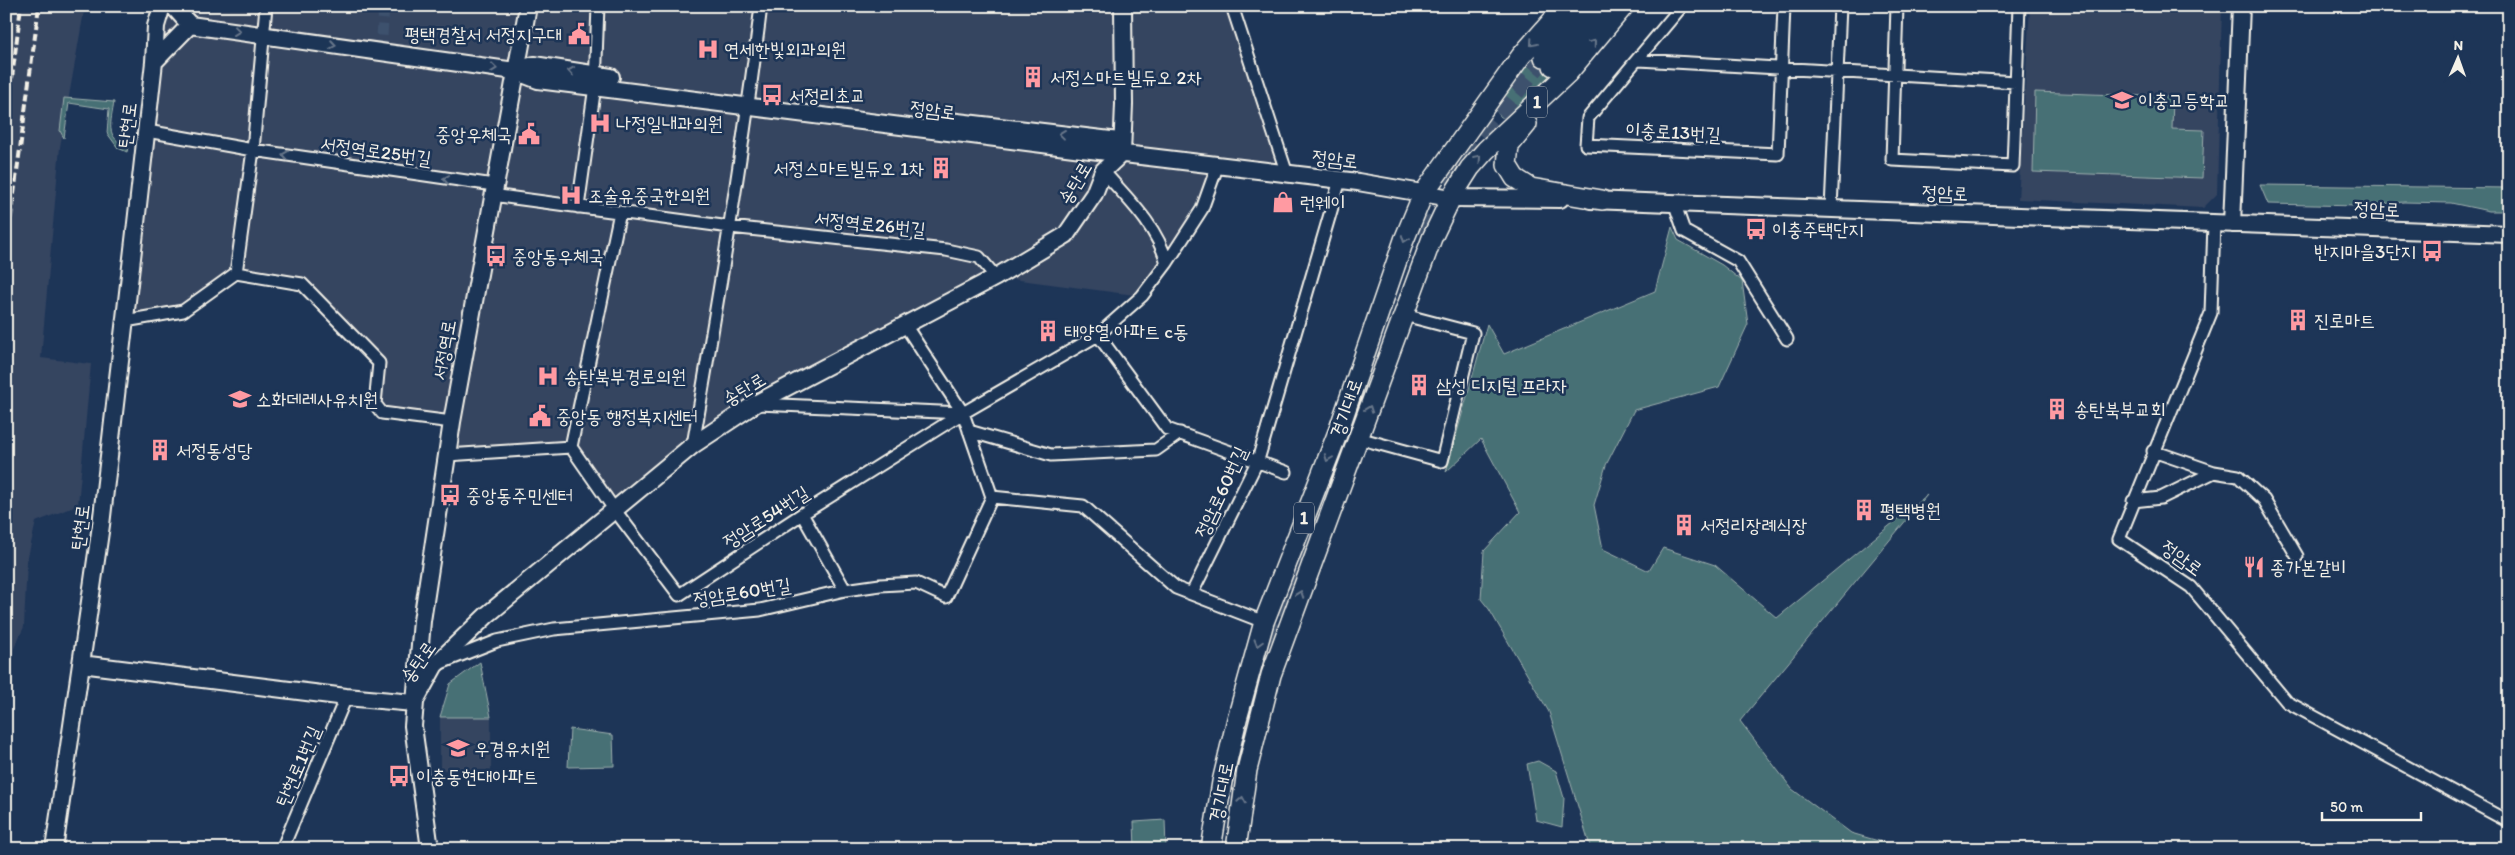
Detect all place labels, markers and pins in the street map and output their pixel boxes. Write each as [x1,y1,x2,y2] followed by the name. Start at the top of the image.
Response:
[566,21,592,47] public building icon: 평택경찰서 서정지구대
[405,23,562,46] place label: 평택경찰서 서정지구대
[695,36,721,62] hospital icon: 연세한빛외과의원
[724,38,846,61] place label: 연세한빛외과의원
[1020,64,1046,90] building icon: 서정스마트빌듀오 2차
[1050,66,1202,89] place label: 서정스마트빌듀오 2차
[759,82,785,108] bus stop icon: 서정리초교
[789,84,865,107] place label: 서정리초교
[2109,87,2135,113] school or university icon: 이충고등학교
[2138,89,2230,112] place label: 이충고등학교
[587,110,613,136] hospital icon: 나정일내과의원
[616,112,723,135] place label: 나정일내과의원
[516,121,542,147] public building icon: 중앙우체국
[436,123,512,146] place label: 중앙우체국
[928,155,954,181] building icon: 서정스마트빌듀오 1차
[773,157,924,180] place label: 서정스마트빌듀오 1차
[558,182,584,208] hospital icon: 조술유중국한의원
[588,184,710,207] place label: 조술유중국한의원
[1270,189,1296,215] shop icon: 런웨이
[1300,191,1346,214] place label: 런웨이
[1743,216,1769,242] bus stop icon: 이충주택단지
[1772,218,1864,241] place label: 이충주택단지
[2419,238,2445,264] bus stop icon: 반지마을3단지
[2314,240,2416,263] place label: 반지마을3단지
[483,243,509,269] bus stop icon: 중앙동우체국
[512,245,604,268] place label: 중앙동우체국
[2285,307,2311,333] building icon: 진로마트
[2314,309,2375,332] place label: 진로마트
[1035,318,1061,344] building icon: 태양열 아파트 c동
[1064,320,1189,343] place label: 태양열 아파트 c동
[535,363,561,389] hospital icon: 송탄북부경로의원
[564,365,686,388] place label: 송탄북부경로의원
[1406,372,1432,398] building icon: 삼성 디지털 프라자
[1436,374,1567,397] place label: 삼성 디지털 프라자
[227,386,253,412] school or university icon: 소화데레사유치원
[256,388,378,411] place label: 소화데레사유치원
[2044,396,2070,422] building icon: 송탄북부교회
[2074,398,2166,421] place label: 송탄북부교회
[527,403,553,429] public building icon: 중앙동 행정복지센터
[556,405,698,428] place label: 중앙동 행정복지센터
[147,437,173,463] building icon: 서정동성당
[176,439,252,462] place label: 서정동성당
[437,482,463,508] bus stop icon: 중앙동주민센터
[466,484,573,507] place label: 중앙동주민센터
[1851,497,1877,523] building icon: 평택병원
[1880,499,1941,522] place label: 평택병원
[1671,512,1697,538] building icon: 서정리장례식장
[1700,514,1807,537] place label: 서정리장례식장
[2241,554,2267,580] restaurant icon: 종가본갈비
[2270,556,2346,579] place label: 종가본갈비
[445,735,471,761] school or university icon: 우경유치원
[474,737,550,760] place label: 우경유치원
[386,763,412,789] bus stop icon: 이충동현대아파트
[416,765,538,788] place label: 이충동현대아파트

